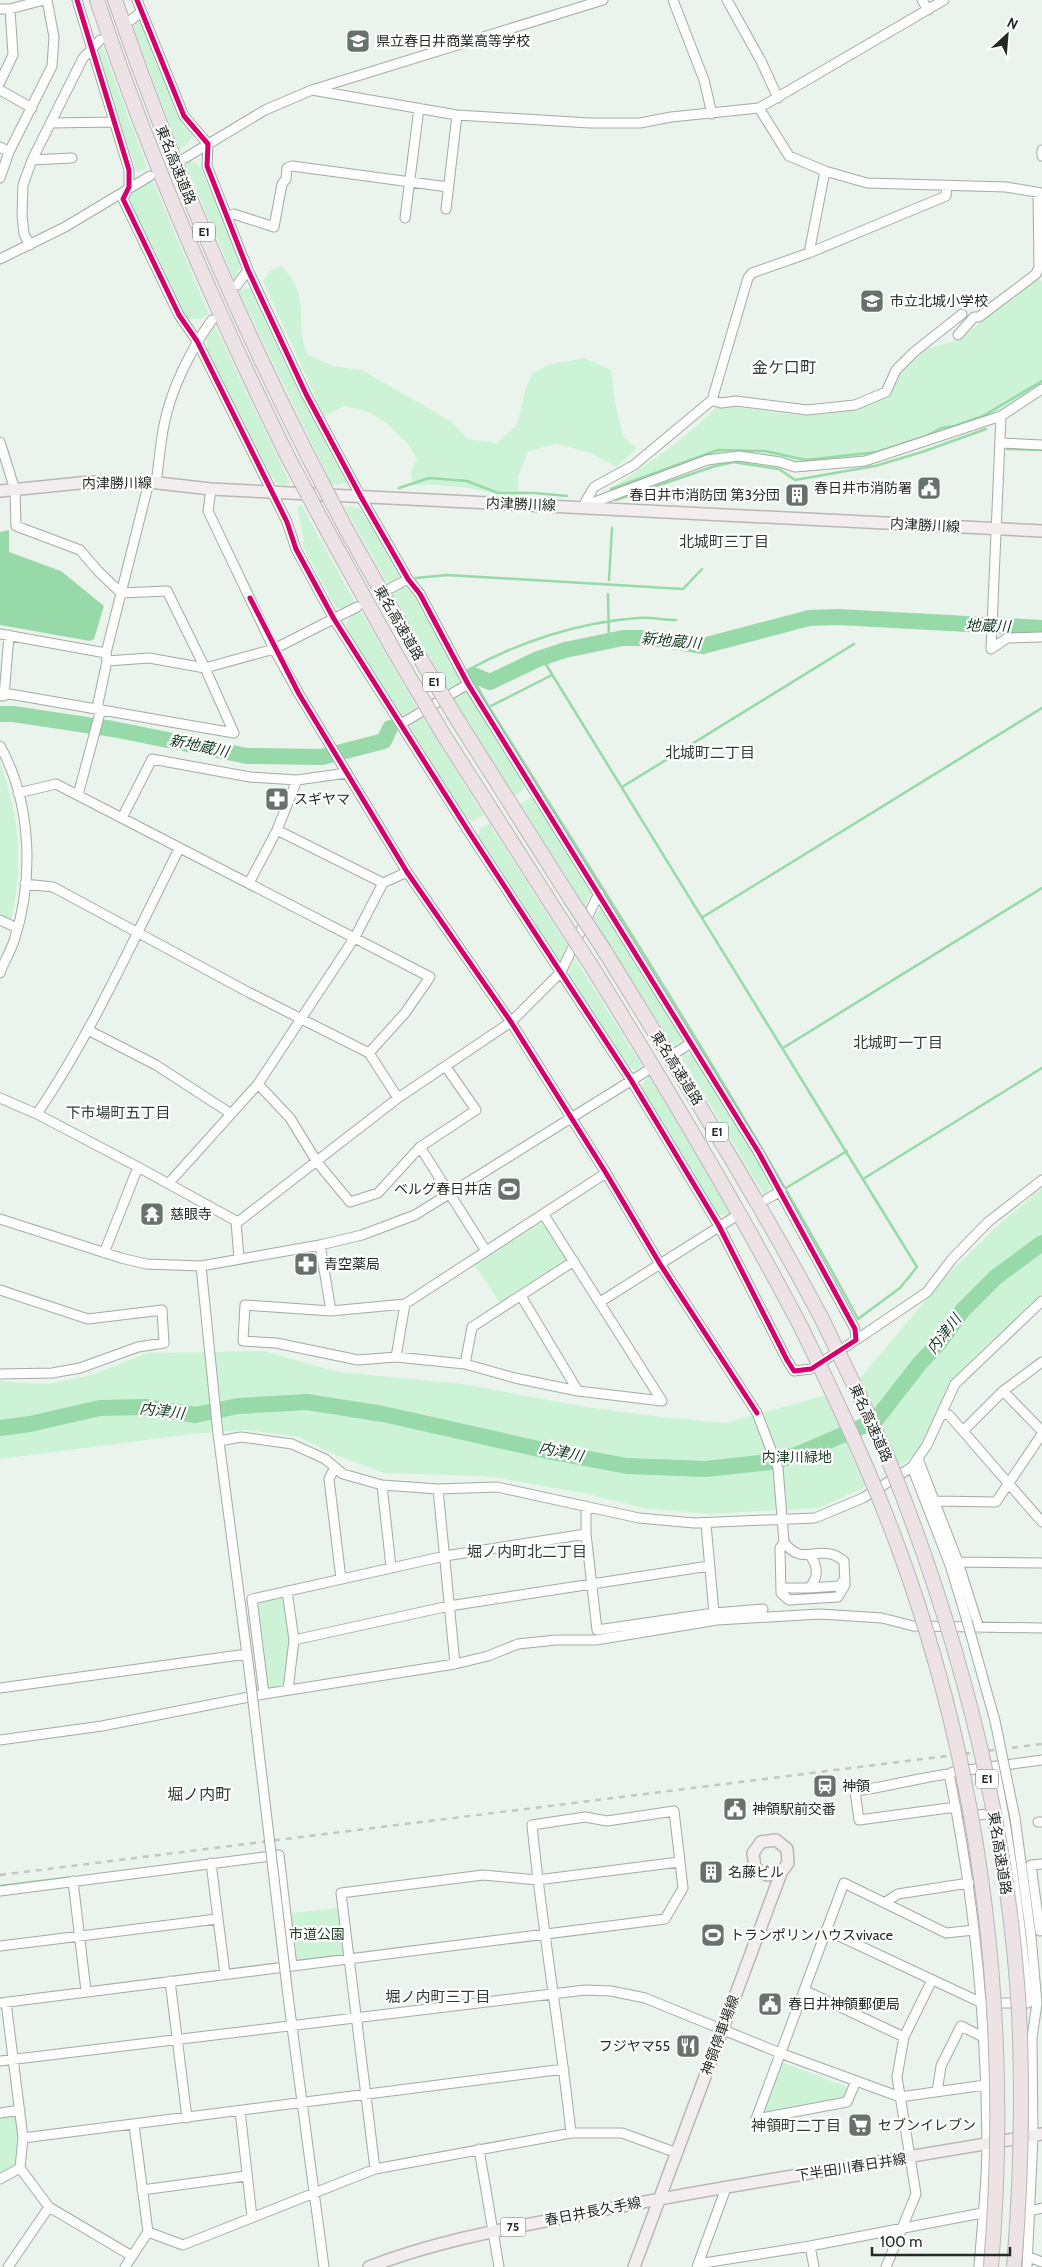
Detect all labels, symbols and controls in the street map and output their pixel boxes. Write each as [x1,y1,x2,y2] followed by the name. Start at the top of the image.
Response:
[982,10,1032,60] north arrow
[1004,13,1021,34] text: N
[345,28,371,54] school or university icon: 県立春日井商業高等学校
[376,32,530,50] place label: 県立春日井商業高等学校
[152,123,200,207] street label: 東名高速道路
[193,222,215,242] road number: E1
[859,288,885,314] school or university icon: 市立北城小学校
[890,292,988,310] place label: 市立北城小学校
[752,358,816,377] district label: 金ケ口町
[82,473,152,493] street label: 内津勝川線
[916,475,942,501] public building icon: 春日井市消防署
[814,479,912,497] place label: 春日井市消防署
[784,482,810,508] building icon: 春日井市消防団 第3分団
[629,486,780,504] place label: 春日井市消防団 第3分団
[486,494,556,514] street label: 内津勝川線
[890,514,960,536] street label: 内津勝川線
[679,533,769,551] district label: 北城町三丁目
[370,582,428,664] street label: 東名高速道路
[965,616,1013,636] water label: 地蔵川
[640,629,704,653] water label: 新地蔵川
[423,672,445,692] road number: E1
[168,731,232,761] water label: 新地蔵川
[665,744,755,762] district label: 北城町二丁目
[264,786,290,812] pharmacy icon: スギヤマ
[294,790,350,808] place label: スギヤマ
[647,1028,707,1108] street label: 東名高速道路
[853,1034,943,1052] district label: 北城町一丁目
[65,1104,171,1122] district label: 下市場町五丁目
[706,1122,728,1142] road number: E1
[496,1176,522,1202] sports icon: ベルグ春日井店
[394,1180,492,1198] place label: ベルグ春日井店
[139,1201,165,1227] temple icon: 慈眼寺
[170,1205,212,1223] place label: 慈眼寺
[293,1251,319,1277] pharmacy icon: 青空薬局
[324,1255,380,1273] place label: 青空薬局
[923,1309,966,1357] water label: 内津川
[846,1381,896,1465] street label: 東名高速道路
[139,1399,187,1423] water label: 内津川
[537,1439,587,1466] water label: 内津川
[762,1448,832,1466] park label: 内津川緑地
[467,1543,587,1561] district label: 堀ノ内町北二丁目
[976,1770,998,1788] road number: E1
[812,1773,838,1799] station icon: 神領
[842,1777,870,1795] place label: 神領
[167,1785,231,1804] district label: 堀ノ内町
[722,1796,748,1822] public building icon: 神領駅前交番
[752,1800,836,1818] place label: 神領駅前交番
[985,1810,1015,1896] street label: 東名高速道路
[698,1859,724,1885] building icon: 名藤ビル
[728,1863,784,1881] place label: 名藤ビル
[700,1922,726,1948] sports icon: トランポリンハウスvivace
[289,1925,345,1943] park label: 市道公園
[730,1926,893,1944] place label: トランポリンハウスvivace
[385,1988,491,2006] district label: 堀ノ内町三丁目
[757,1991,783,2017] public building icon: 春日井神領郵便局
[697,1992,743,2078] street label: 神領停車場線
[788,1995,900,2013] place label: 春日井神領郵便局
[675,2033,701,2059] restaurant icon: フジヤマ55
[599,2037,670,2055] place label: フジヤマ55
[847,2112,873,2138] supermarket icon: セブンイレブン
[878,2116,976,2134] place label: セブンイレブン
[751,2117,841,2135] district label: 神領町二丁目
[794,2149,908,2185] street label: 下半田川春日井線
[543,2193,643,2229] street label: 春日井長久手線
[500,2218,526,2236] road number: 75
[872,2224,1010,2256] scale bar
[880,2233,922,2251] text: 100 m

